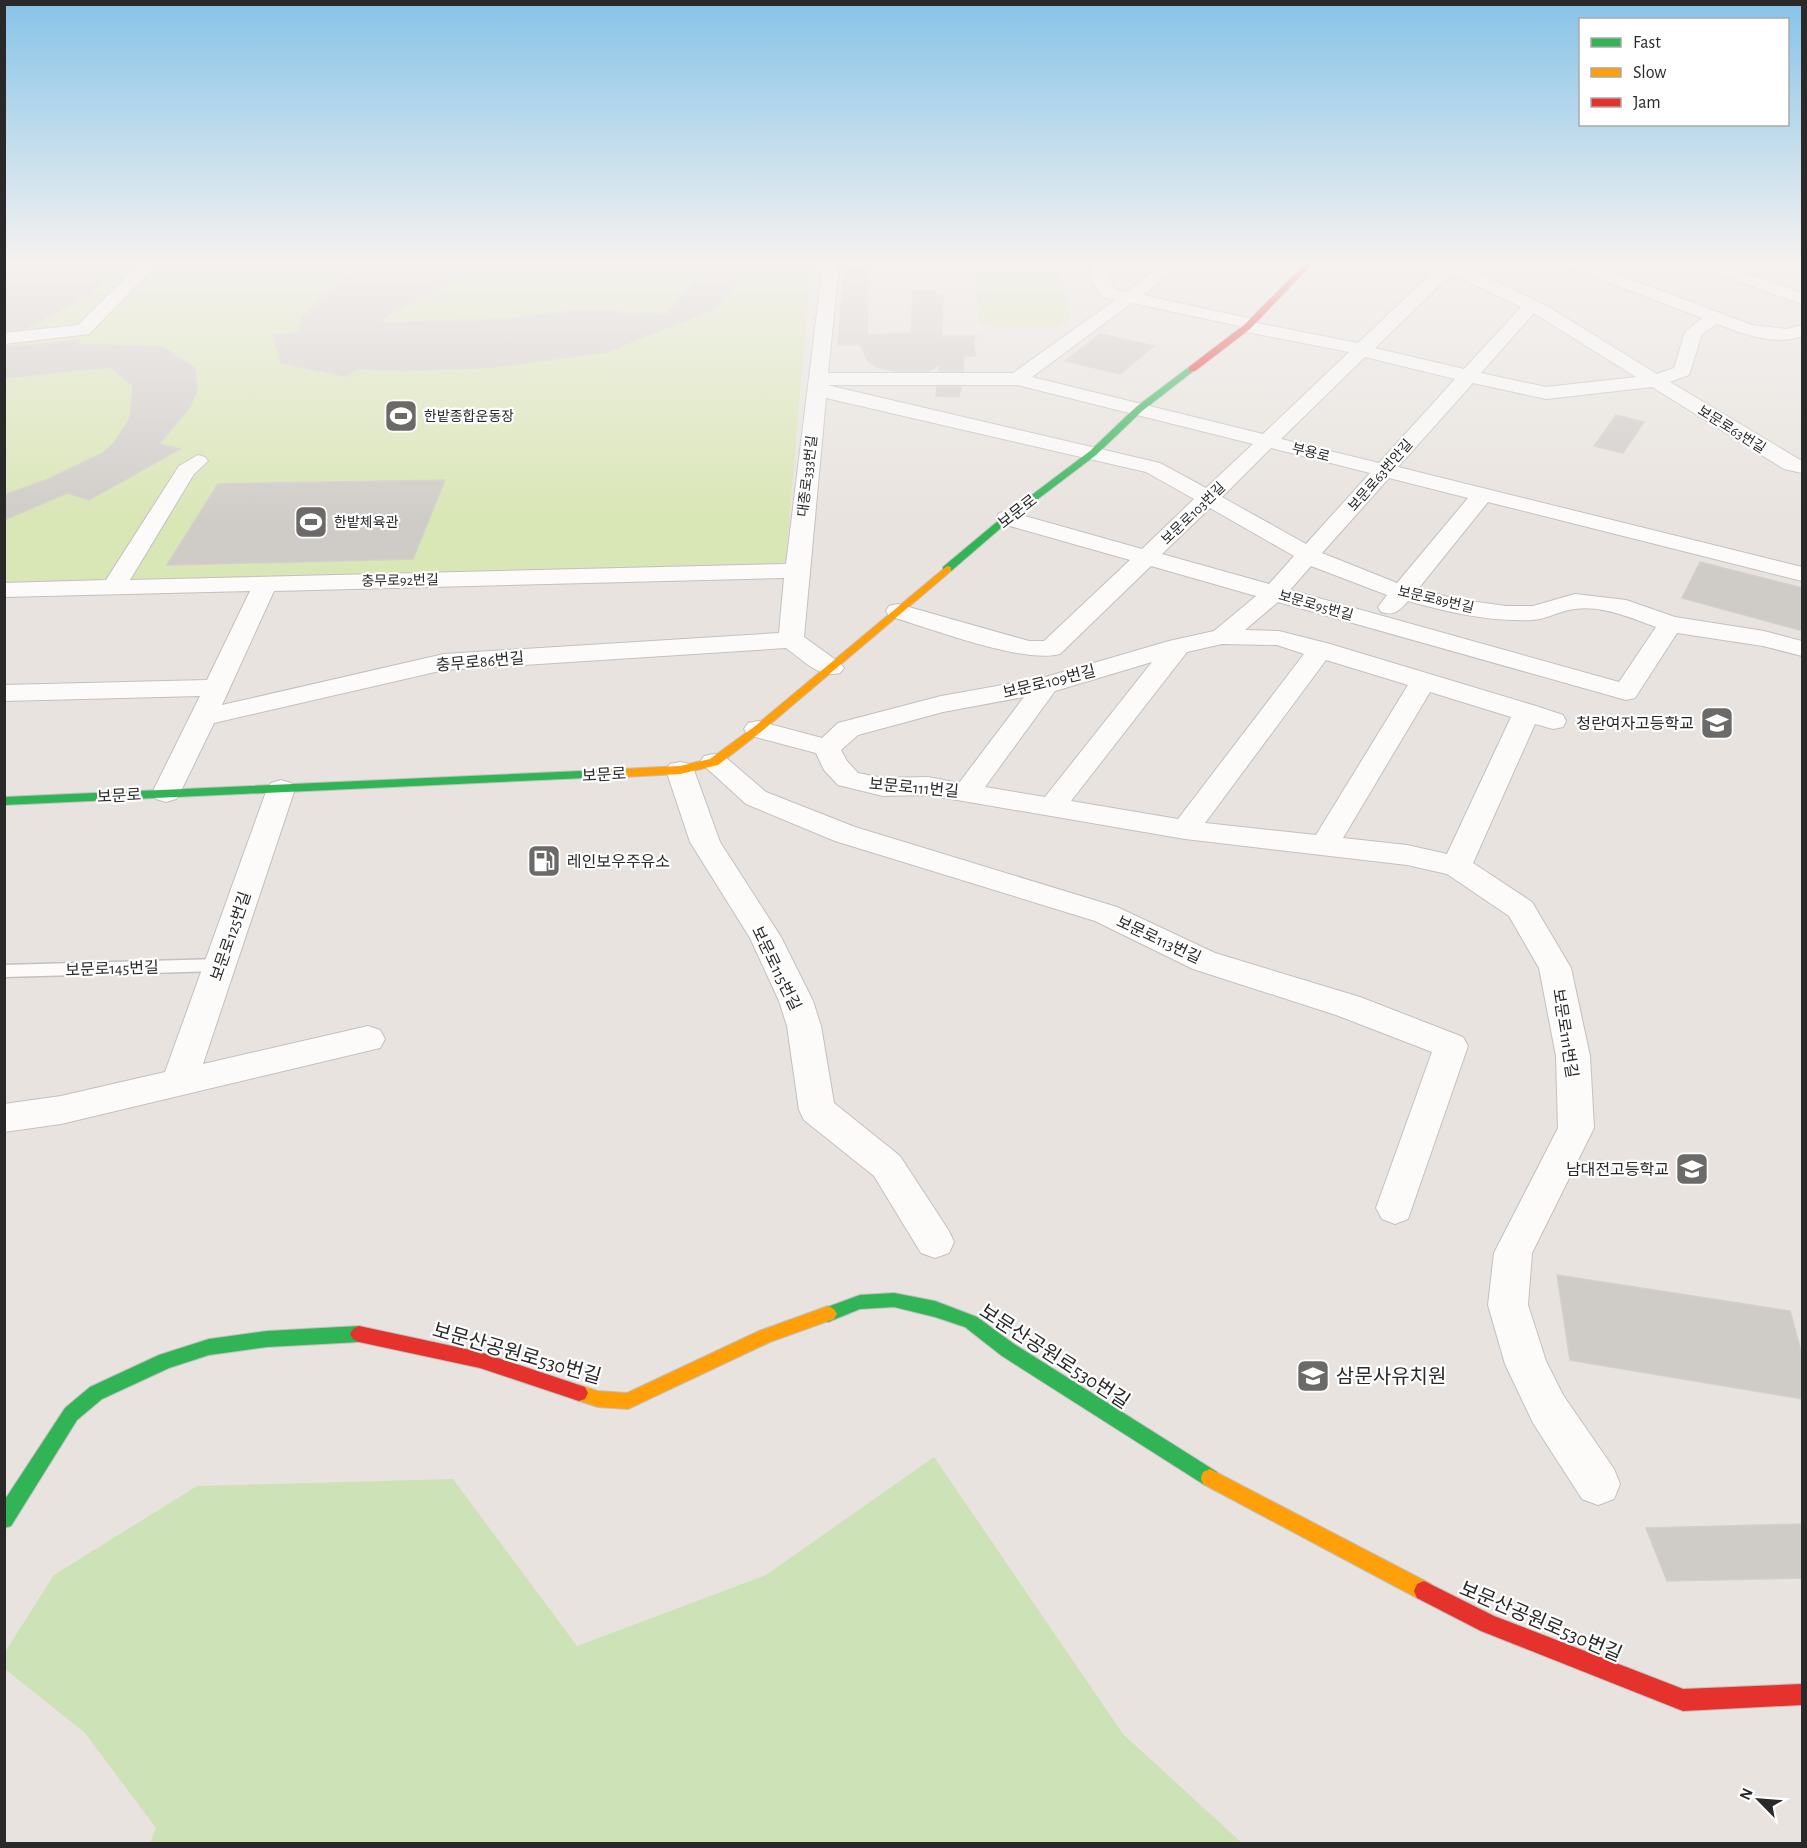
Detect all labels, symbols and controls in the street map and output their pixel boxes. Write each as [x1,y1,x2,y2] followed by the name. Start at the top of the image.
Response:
[1579,18,1789,126] legend
[1633,34,1661,52] text: Fast
[1633,64,1666,82] text: Slow
[1633,94,1661,112] text: Jam
[383,398,419,434] sports icon: 한밭종합운동장
[1695,403,1768,456] street label: 보문로63번길
[424,409,514,424] place label: 한밭종합운동장
[795,435,820,518] street label: 대종로333번길
[1345,437,1415,514] street label: 보문로63번안길
[1290,442,1331,464] street label: 부용로
[1159,479,1228,547] street label: 보문로103번길
[995,492,1040,532] street label: 보문로
[293,504,329,540] sports icon: 한밭체육관
[334,515,399,530] place label: 한밭체육관
[361,572,439,589] street label: 충무로92번길
[1396,583,1475,616] street label: 보문로89번길
[1277,588,1355,623] street label: 보문로95번길
[435,650,525,674] street label: 충무로86번길
[1001,663,1097,701] street label: 보문로109번길
[1699,705,1735,741] school or university icon: 청란여자고등학교
[1576,715,1694,732] place label: 청란여자고등학교
[582,766,627,784] street label: 보문로
[868,776,960,800] street label: 보문로111번길
[97,787,142,805] street label: 보문로
[526,843,562,879] fuel station icon: 레인보우주유소
[567,854,670,870] place label: 레인보우주유소
[208,890,254,983] street label: 보문로125번길
[1114,913,1203,966] street label: 보문로113번길
[749,924,803,1013] street label: 보문로115번길
[65,959,159,979] street label: 보문로145번길
[1550,987,1580,1079] street label: 보문로111번길
[1674,1151,1710,1187] school or university icon: 남대전고등학교
[1566,1161,1669,1178] place label: 남대전고등학교
[976,1300,1134,1413] street label: 보문산공원로530번길
[430,1319,604,1388] street label: 보문산공원로530번길
[1295,1358,1331,1394] school or university icon: 삼문사유치원
[1336,1366,1446,1387] place label: 삼문사유치원
[1456,1578,1625,1665] street label: 보문산공원로530번길
[1729,1770,1789,1830] north arrow
[1737,1786,1756,1803] text: N

